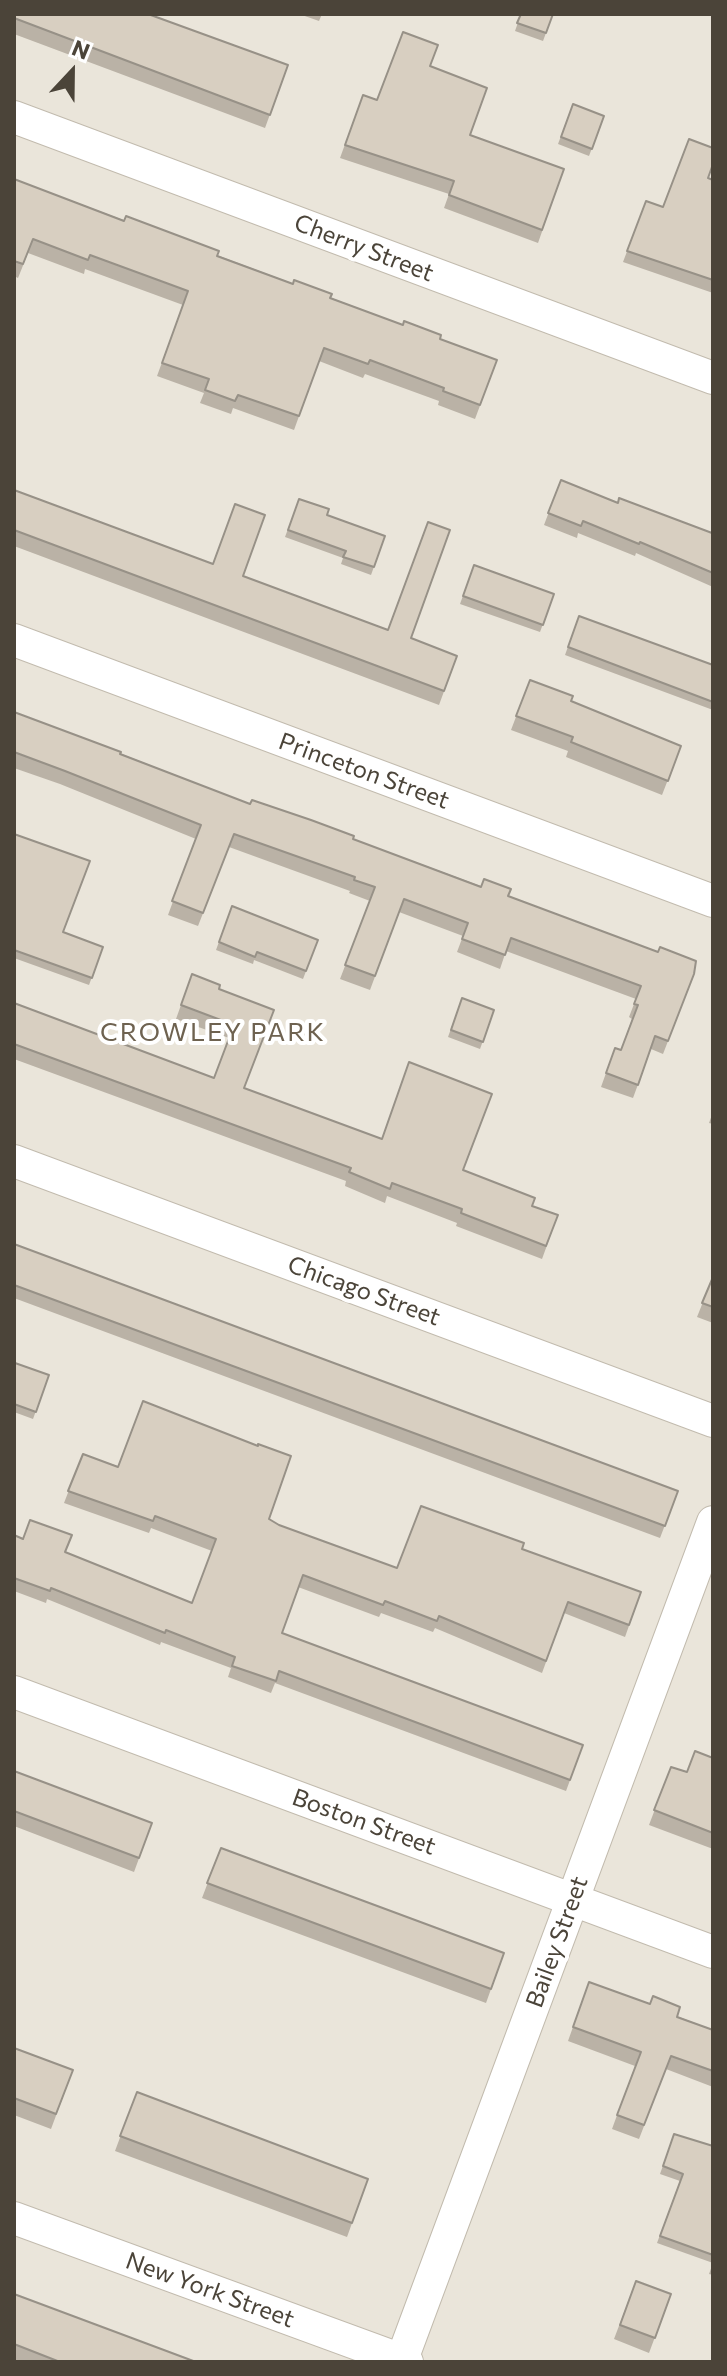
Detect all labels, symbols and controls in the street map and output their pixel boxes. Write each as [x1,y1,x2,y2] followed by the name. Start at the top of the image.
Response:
[32,32,112,112] north arrow
[68,34,94,65] text: N
[290,208,438,288] street label: Cherry Street
[275,727,453,815] street label: Princeton Street
[100,1016,326,1048] district label: CROWLEY PARK
[284,1250,444,1332] street label: Chicago Street
[288,1783,440,1861] street label: Boston Street
[520,1872,594,2012] street label: Bailey Street
[122,2246,298,2334] street label: New York Street

